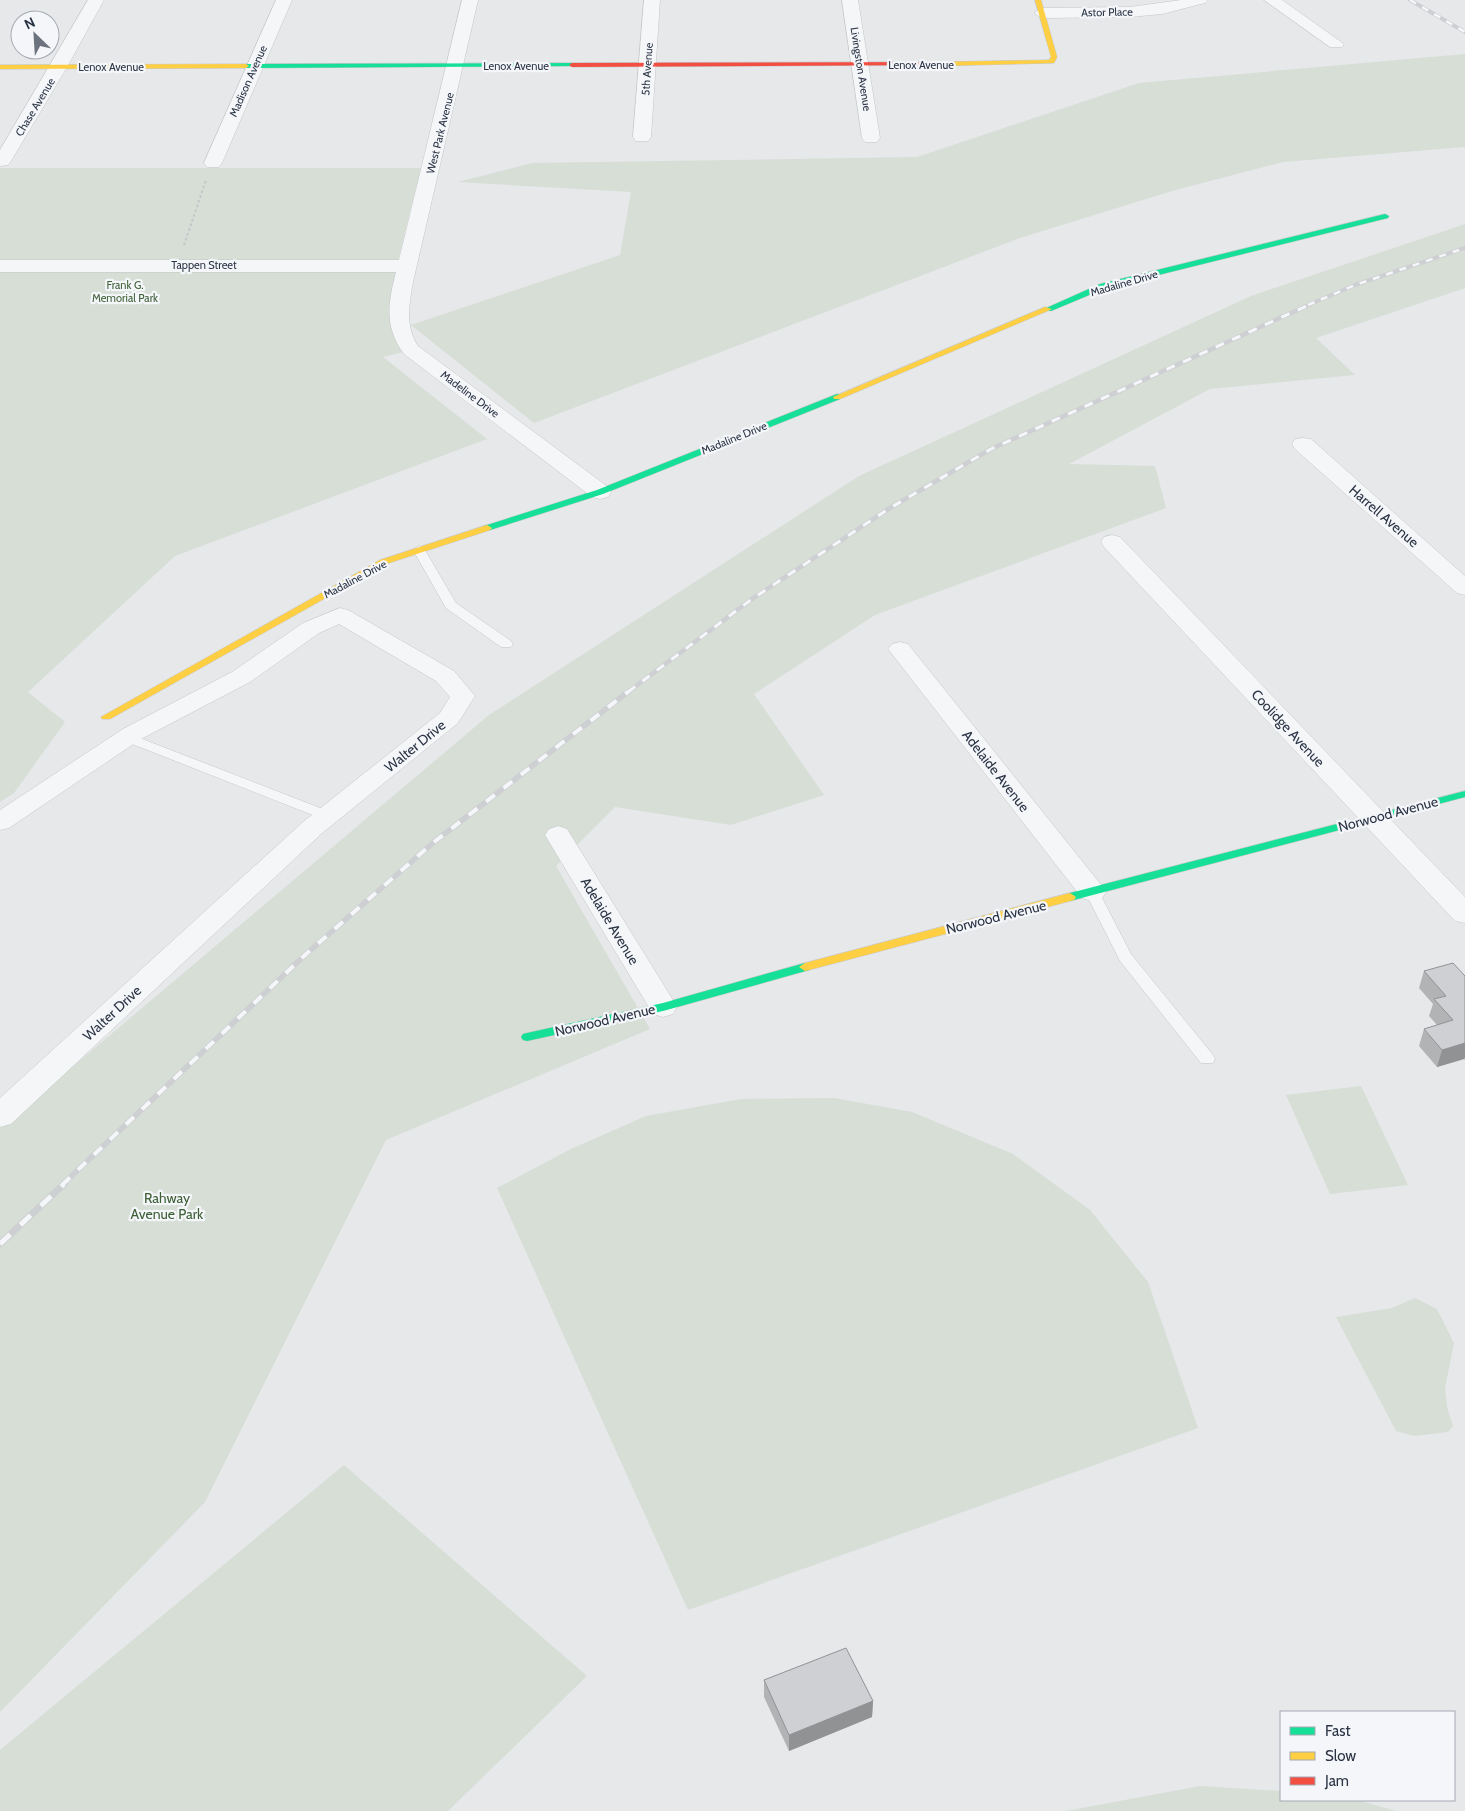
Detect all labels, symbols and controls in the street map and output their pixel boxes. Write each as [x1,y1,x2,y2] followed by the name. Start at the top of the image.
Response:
[1081,5,1133,19] street label: Astor Place
[10,10,60,60] north arrow
[21,13,38,33] text: N
[847,26,875,112] street label: Livingston Avenue
[638,42,656,96] street label: 5th Avenue
[226,43,270,119] street label: Madison Avenue
[888,58,954,72] street label: Lenox Avenue
[483,59,549,73] street label: Lenox Avenue
[78,60,144,74] street label: Lenox Avenue
[12,75,58,139] street label: Chase Avenue
[423,90,457,175] street label: West Park Avenue
[171,258,237,272] street label: Tappen Street
[1089,267,1160,299] street label: Madaline Drive
[92,278,158,305] park label: Frank G. Memorial Park
[438,367,502,421] street label: Madeline Drive
[699,418,769,457] street label: Madaline Drive
[1345,481,1423,551] street label: Harrell Avenue
[321,556,389,601] street label: Madaline Drive
[1247,685,1329,771] street label: Coolidge Avenue
[381,716,449,776] street label: Walter Drive
[958,726,1034,816] street label: Adelaide Avenue
[1336,792,1440,836] street label: Norwood Avenue
[577,874,643,968] street label: Adelaide Avenue
[944,896,1048,938] street label: Norwood Avenue
[79,981,145,1045] street label: Walter Drive
[553,1000,657,1040] street label: Norwood Avenue
[131,1189,204,1223] park label: Rahway Avenue Park
[1280,1711,1455,1801] legend
[1325,1722,1350,1740] text: Fast
[1325,1747,1356,1765] text: Slow
[1324,1772,1349,1790] text: Jam

